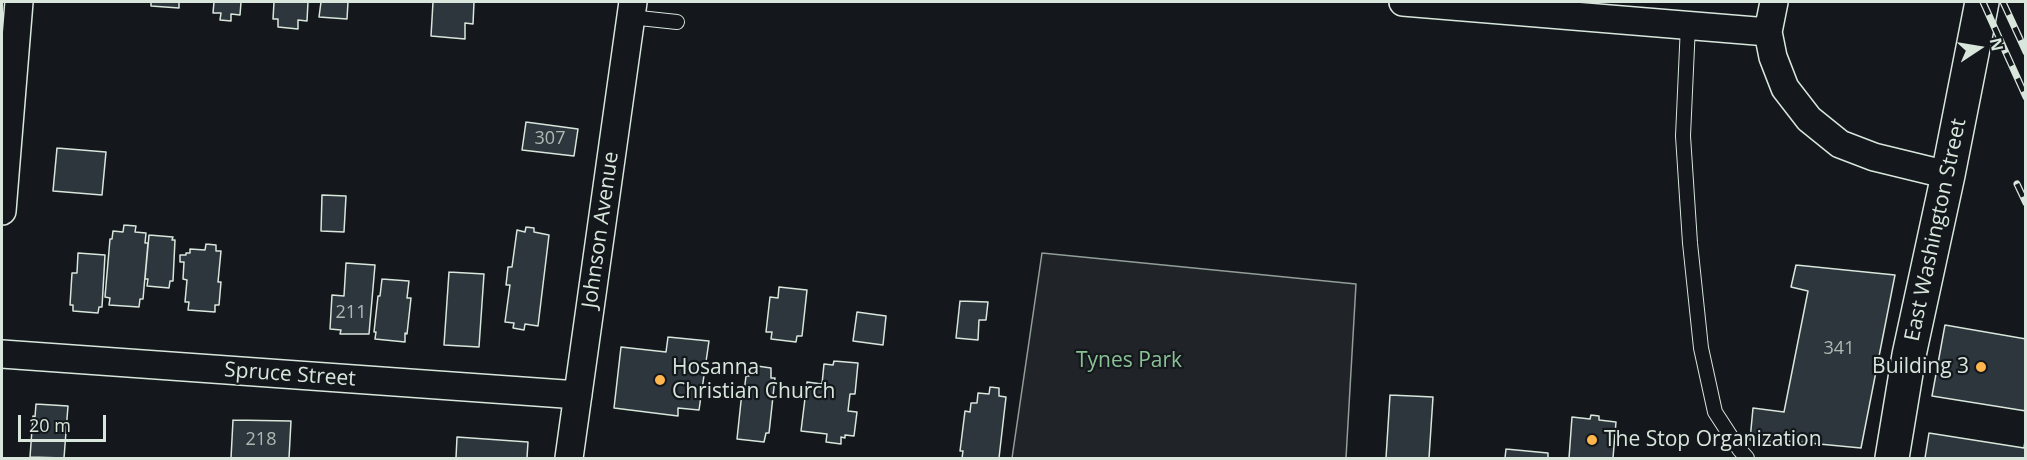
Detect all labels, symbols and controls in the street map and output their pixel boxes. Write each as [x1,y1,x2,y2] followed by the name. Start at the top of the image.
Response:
[1949,18,2009,78] north arrow
[1984,36,2009,53] text: N
[1900,116,1972,344] street label: East Washington Street
[535,128,565,150] house number: 307
[578,150,624,310] street label: Johnson Avenue
[336,302,366,324] house number: 211
[1824,338,1854,360] house number: 341
[1076,348,1182,374] park label: Tynes Park
[1872,354,1969,380] place label: Building 3
[672,355,835,405] place label: Hosanna Christian Church
[223,358,357,392] street label: Spruce Street
[1974,360,1988,374] marker: Building 3
[653,373,667,387] marker: Hosanna Christian Church
[21,403,110,441] scale bar
[29,413,71,437] text: 20 m
[1604,427,1822,453] place label: The Stop Organization
[246,429,276,451] house number: 218
[1585,433,1599,447] marker: The Stop Organization

